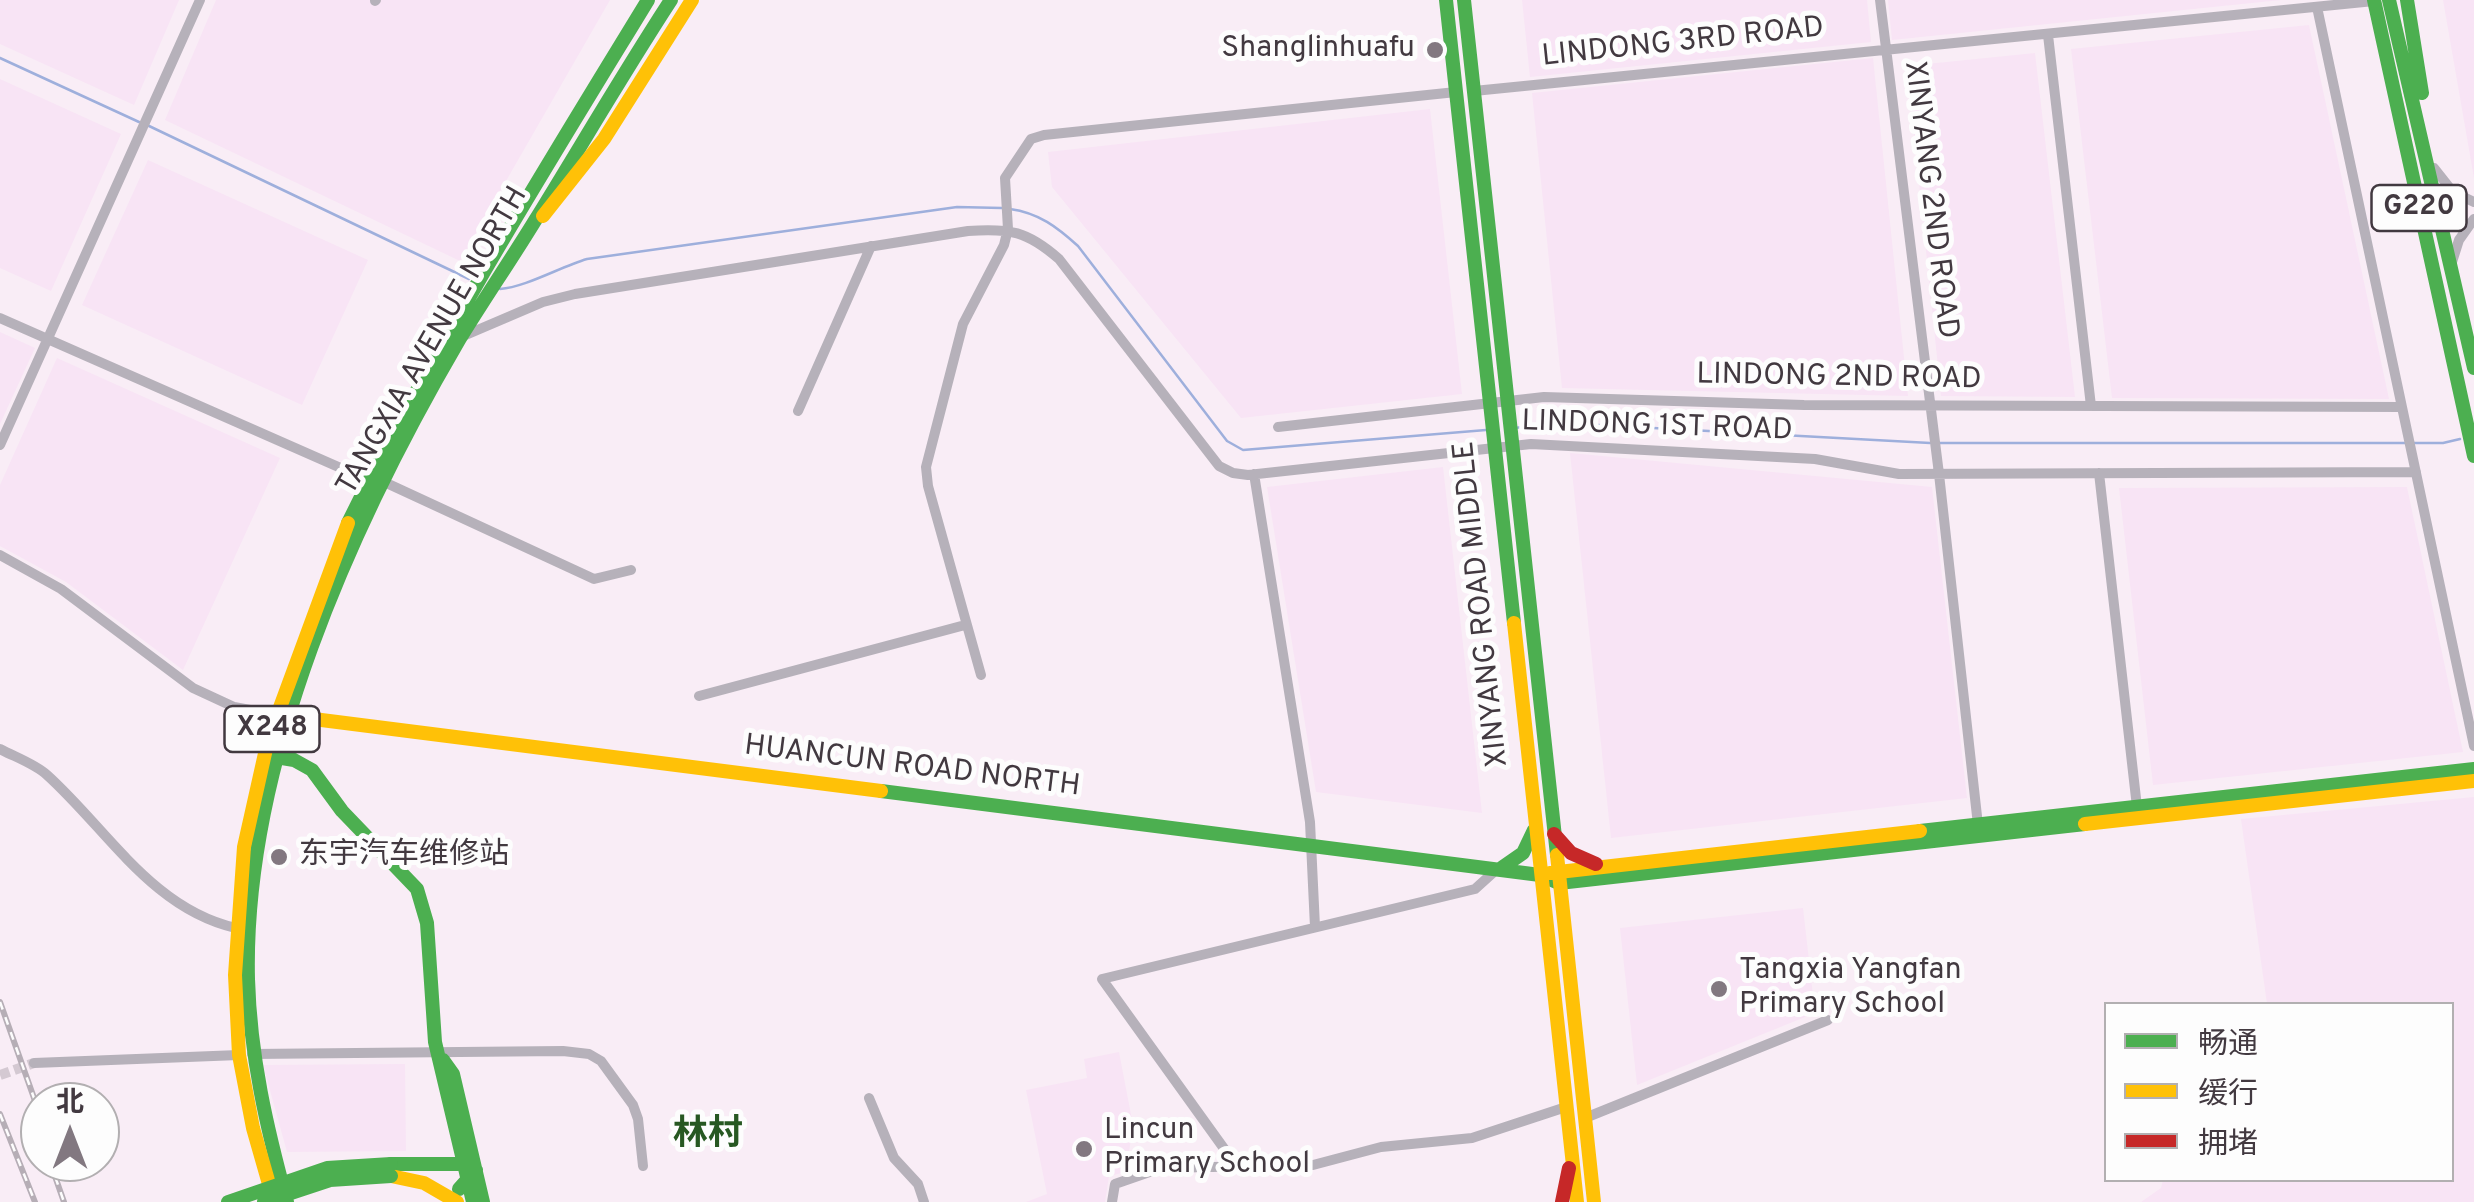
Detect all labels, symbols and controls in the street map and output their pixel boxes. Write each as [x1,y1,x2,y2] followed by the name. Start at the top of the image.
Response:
[1540,11,1826,77] street label: LINDONG 3RD ROAD
[1221,32,1415,68] place label: Shanglinhuafu
[1424,39,1446,61] marker: Shanglinhuafu
[1894,59,1964,341] street label: XINYANG 2ND ROAD
[331,181,537,503] street label: TANGXIA AVENUE NORTH
[2372,185,2466,231] road number: G220
[1696,359,1982,399] street label: LINDONG 2ND ROAD
[1521,405,1793,451] street label: LINDONG 1ST ROAD
[1448,439,1518,769] street label: XINYANG ROAD MIDDLE
[224,706,320,752] road number: X248
[742,730,1082,806] street label: HUANCUN ROAD NORTH
[299,839,509,875] place label: 东宇汽车维修站
[268,846,290,868] marker: 东宇汽车维修站
[1739,954,1962,1024] place label: Tangxia Yangfan Primary School
[1708,978,1730,1000] marker: Tangxia Yangfan Primary School
[2104,1002,2454,1182] legend
[2198,1027,2258,1064] text: 畅通
[2198,1077,2258,1114] text: 缓行
[20,1082,120,1182] north arrow
[56,1086,84,1122] text: 北
[1104,1114,1310,1184] place label: Lincun Primary School
[673,1116,743,1158] district label: 林村
[2198,1127,2258,1164] text: 拥堵
[1073,1138,1095,1160] marker: Lincun Primary School

